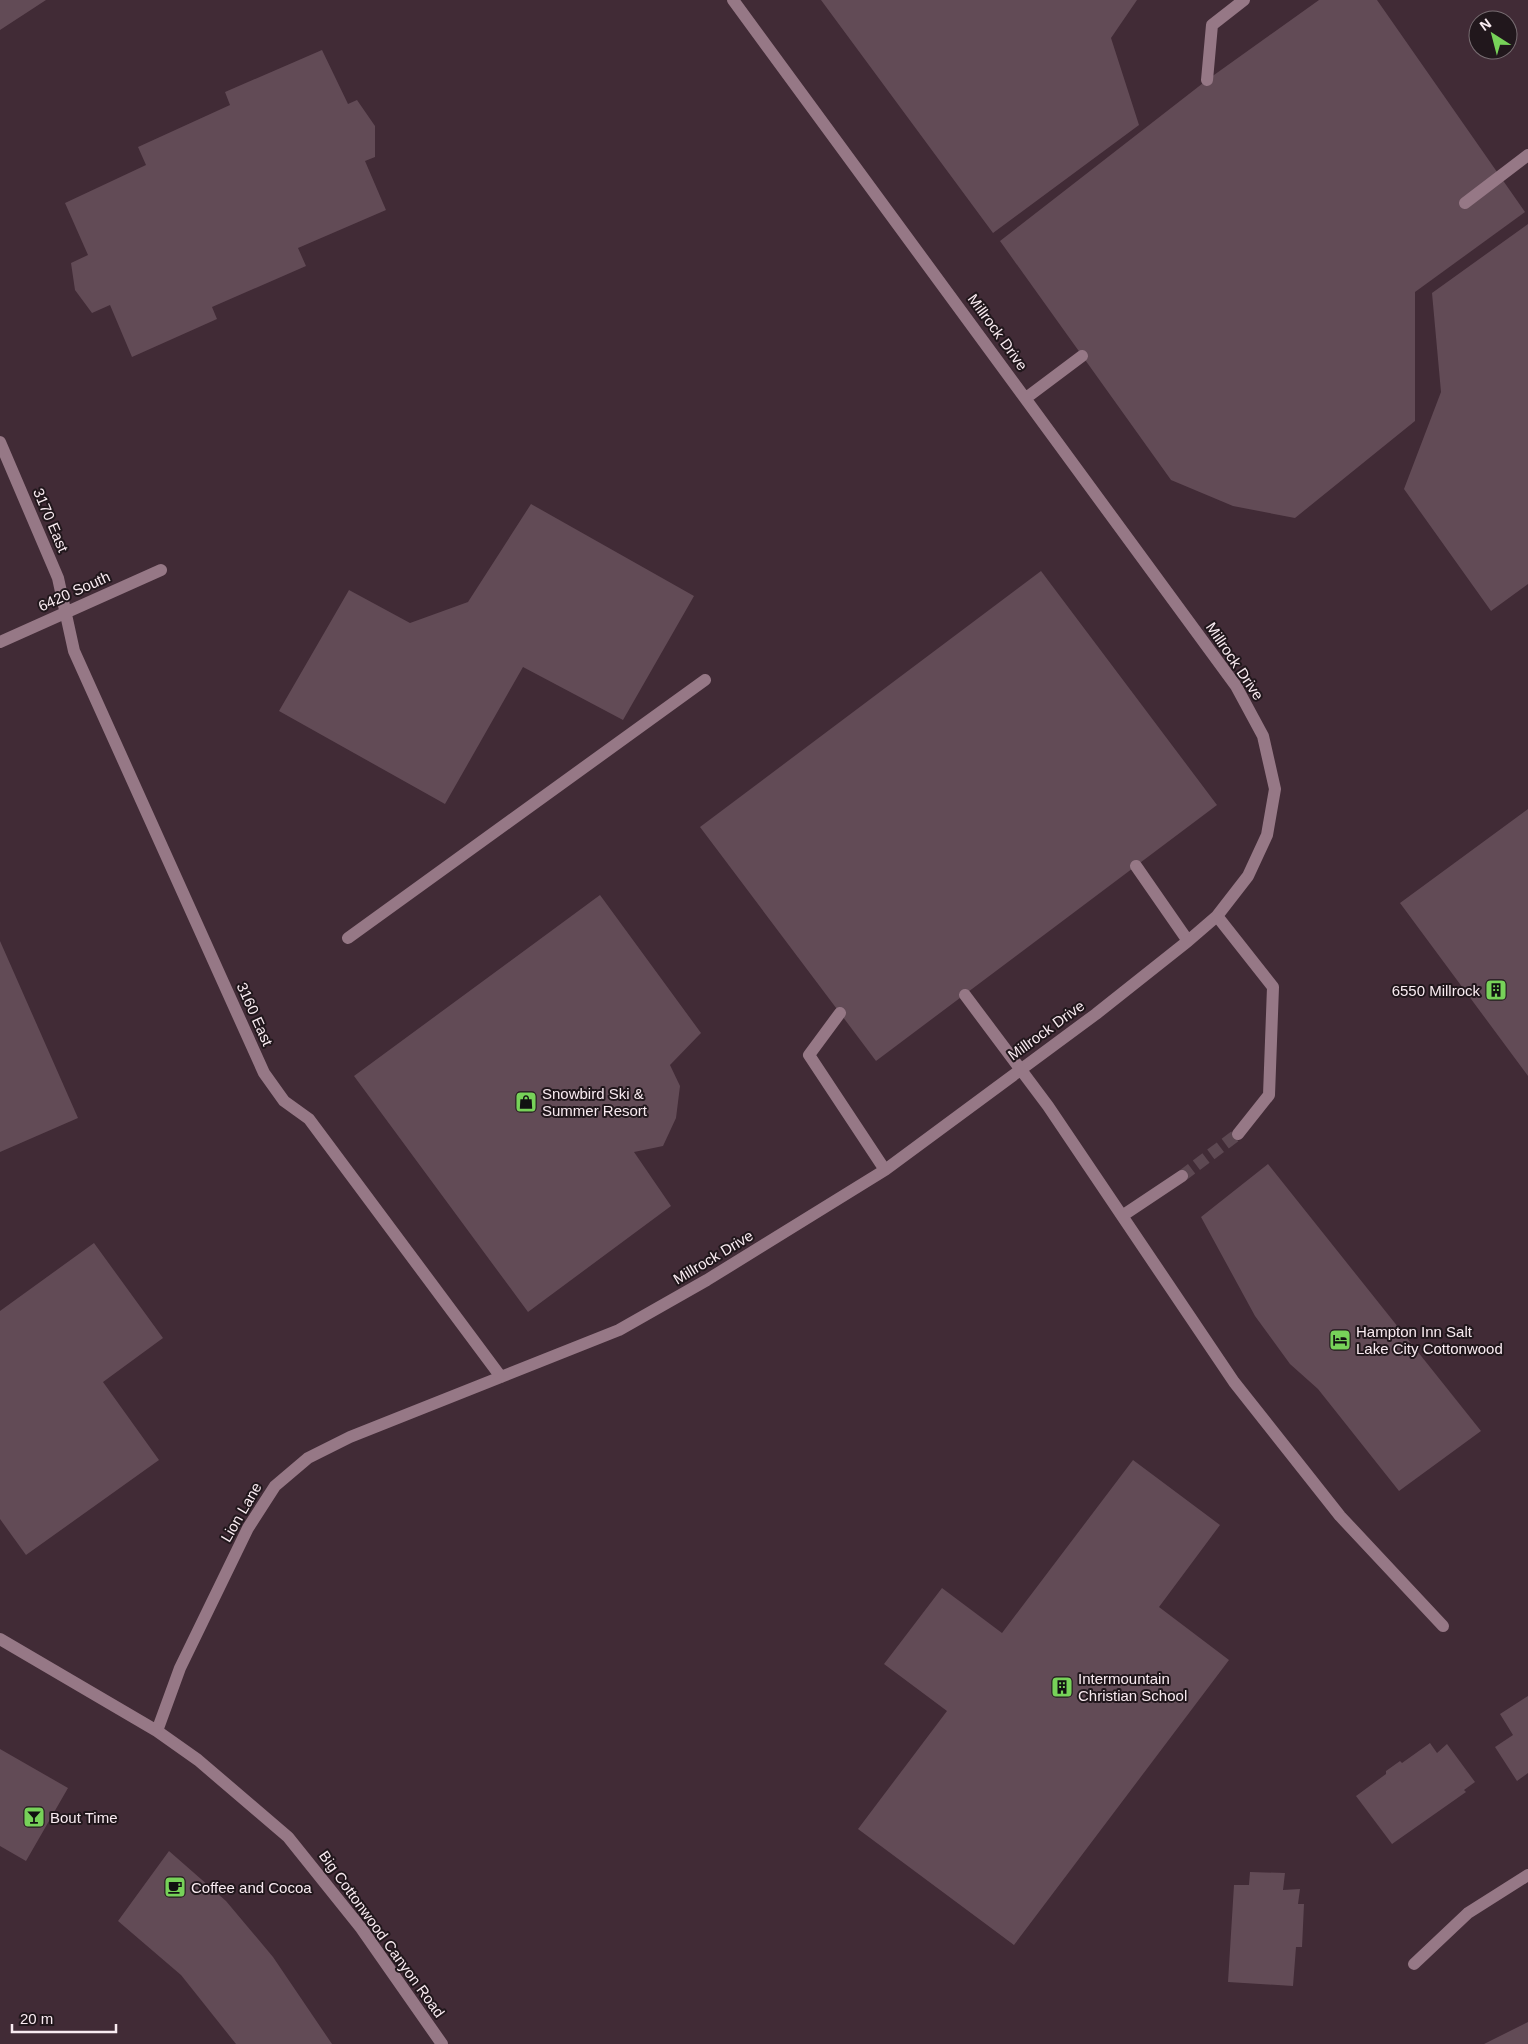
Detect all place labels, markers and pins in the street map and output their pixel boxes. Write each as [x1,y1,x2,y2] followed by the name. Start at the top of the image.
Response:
[1484,978,1508,1002] building icon: 6550 Millrock
[1392,982,1480,999] place label: 6550 Millrock
[542,1085,648,1119] place label: Snowbird Ski & Summer Resort
[514,1090,538,1114] shop icon: Snowbird Ski & Summer Resort
[1356,1323,1503,1357] place label: Hampton Inn Salt Lake City Cottonwood
[1328,1328,1352,1352] hotel icon: Hampton Inn Salt Lake City Cottonwood
[1078,1670,1187,1704] place label: Intermountain Christian School
[1050,1675,1074,1699] building icon: Intermountain Christian School
[22,1805,46,1829] bar icon: Bout Time
[50,1809,118,1826] place label: Bout Time
[163,1875,187,1899] cafe icon: Coffee and Cocoa
[191,1879,312,1896] place label: Coffee and Cocoa

